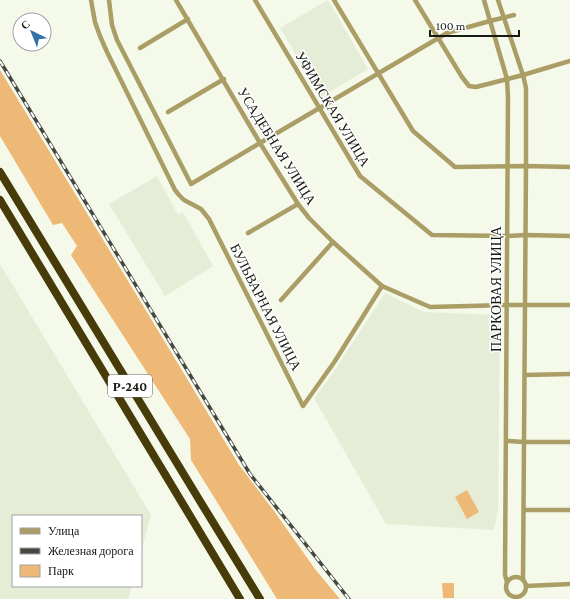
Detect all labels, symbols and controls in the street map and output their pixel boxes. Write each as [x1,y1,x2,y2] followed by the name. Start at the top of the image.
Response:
[12,12,52,52] north arrow
[430,12,519,38] scale bar
[18,18,32,32] text: С
[436,19,466,33] text: 100 m
[292,49,374,170] street label: УФИМСКАЯ УЛИЦА
[234,84,320,208] street label: УСАДЕБНАЯ УЛИЦА
[488,225,504,352] street label: ПАРКОВАЯ УЛИЦА
[227,241,305,374] street label: БУЛЬВАРНАЯ УЛИЦА
[108,375,152,397] road number: Р-240
[12,515,142,587] legend
[48,524,80,538] text: Улица
[48,544,134,558] text: Железная дорога
[48,564,74,578] text: Парк

